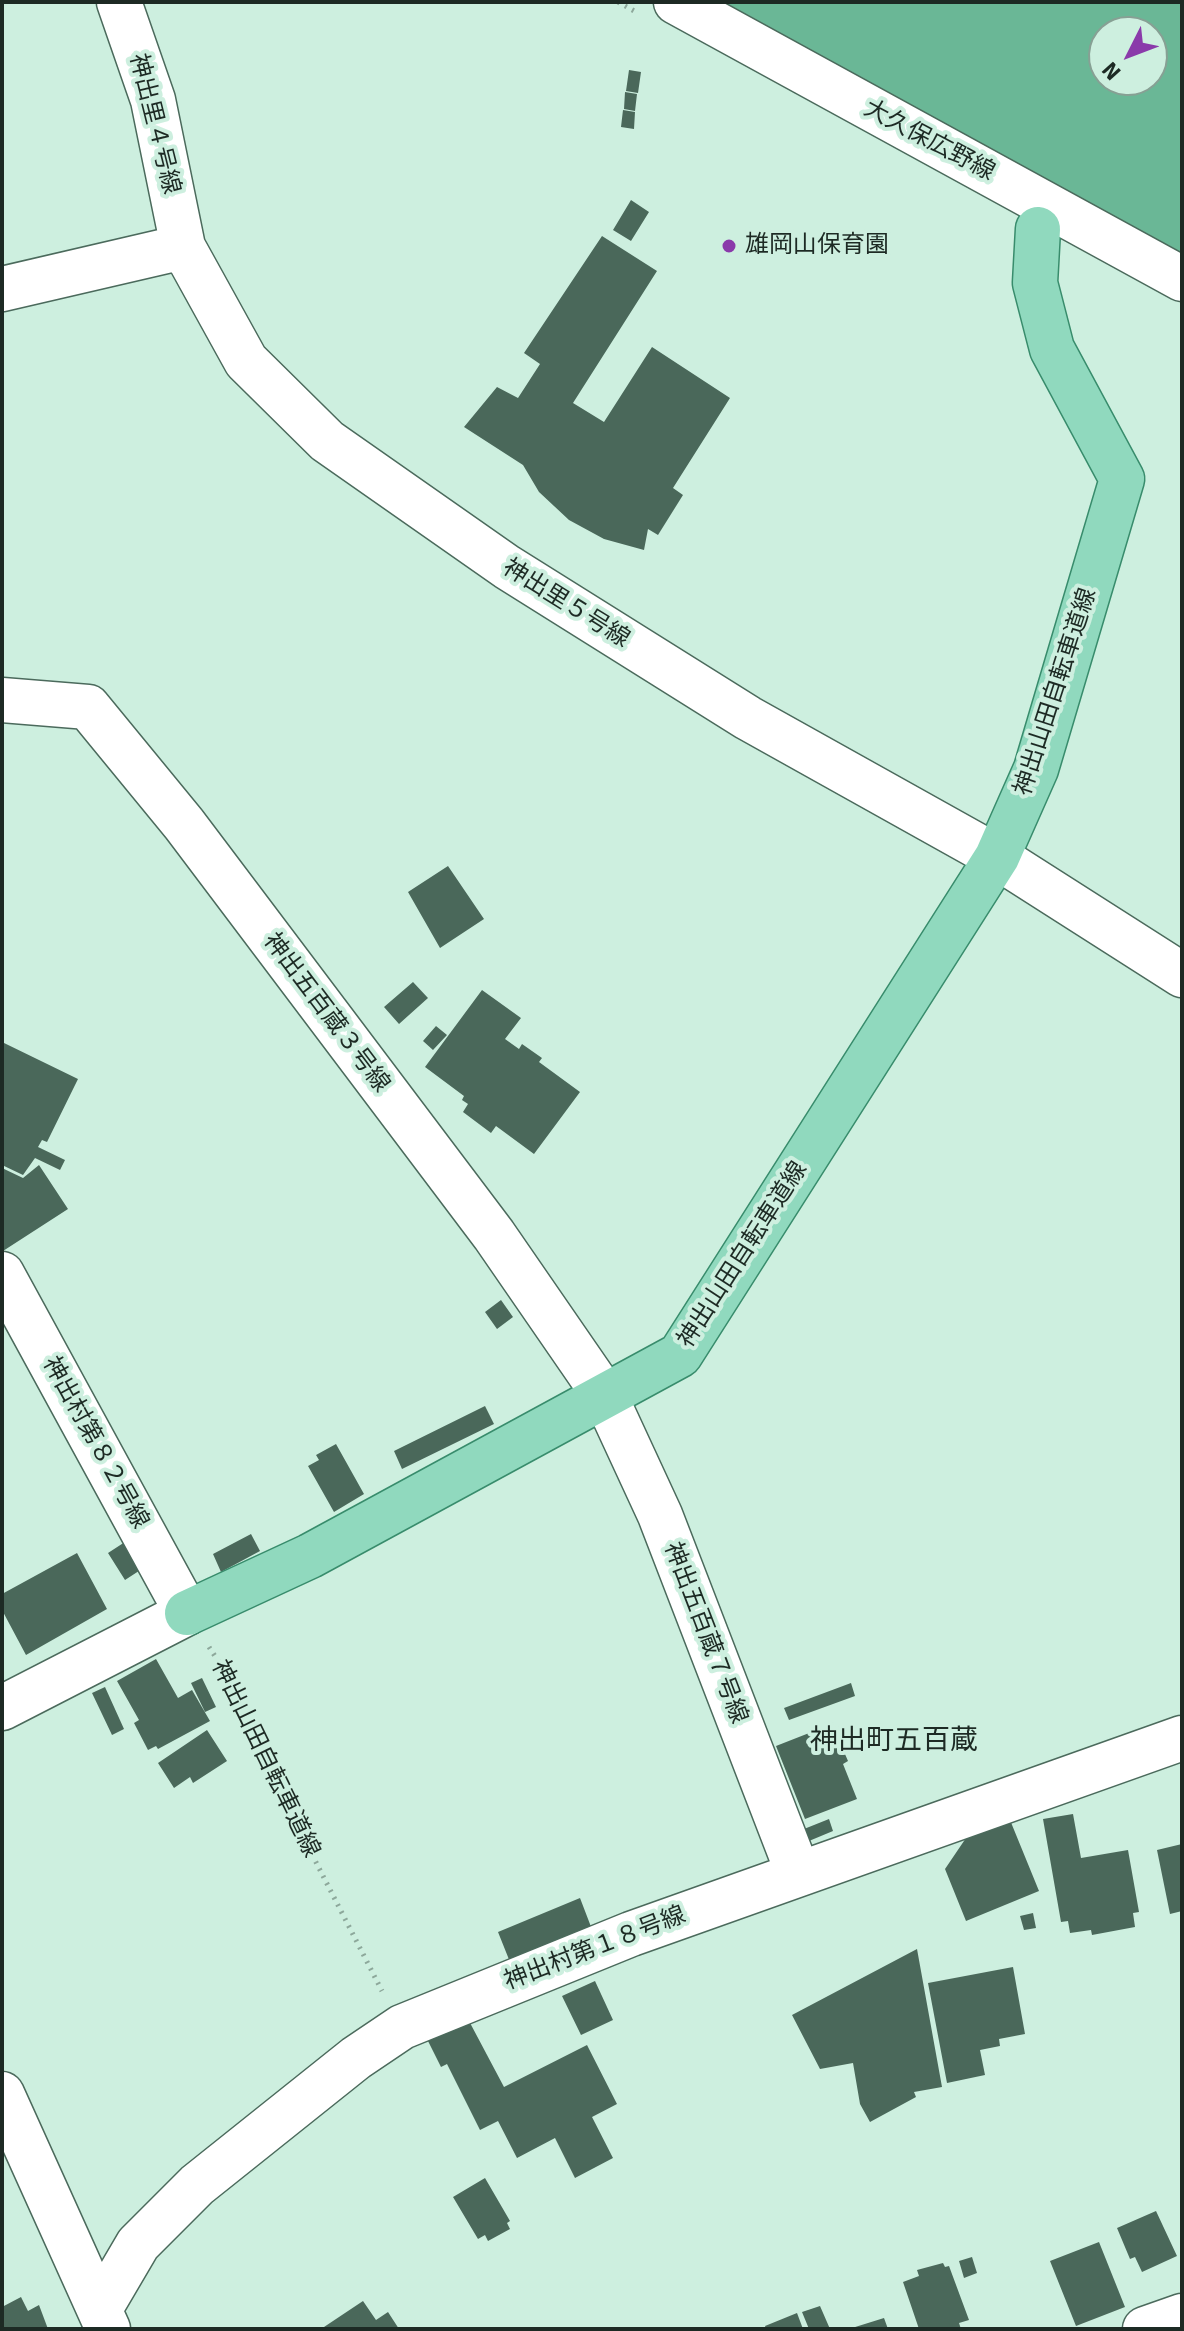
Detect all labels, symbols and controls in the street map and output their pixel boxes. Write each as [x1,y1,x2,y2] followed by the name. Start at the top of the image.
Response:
[1088,16,1168,96] north arrow
[123,51,185,197] street label: 神出里４号線
[1096,56,1126,86] text: N
[859,94,999,188] street label: 大久保広野線
[745,232,889,260] place label: 雄岡山保育園
[720,237,738,255] marker: 雄岡山保育園
[497,554,635,654] street label: 神出里５号線
[1009,585,1103,799] street label: 神出山田自転車道線
[257,928,395,1098] street label: 神出五百蔵３号線
[672,1157,814,1353] street label: 神出山田自転車道線
[36,1352,154,1534] street label: 神出村第８２号線
[657,1538,753,1728] street label: 神出五百蔵７号線
[205,1656,325,1862] street label: 神出山田自転車道線
[810,1725,978,1759] district label: 神出町五百蔵
[500,1901,690,1997] street label: 神出村第１８号線

